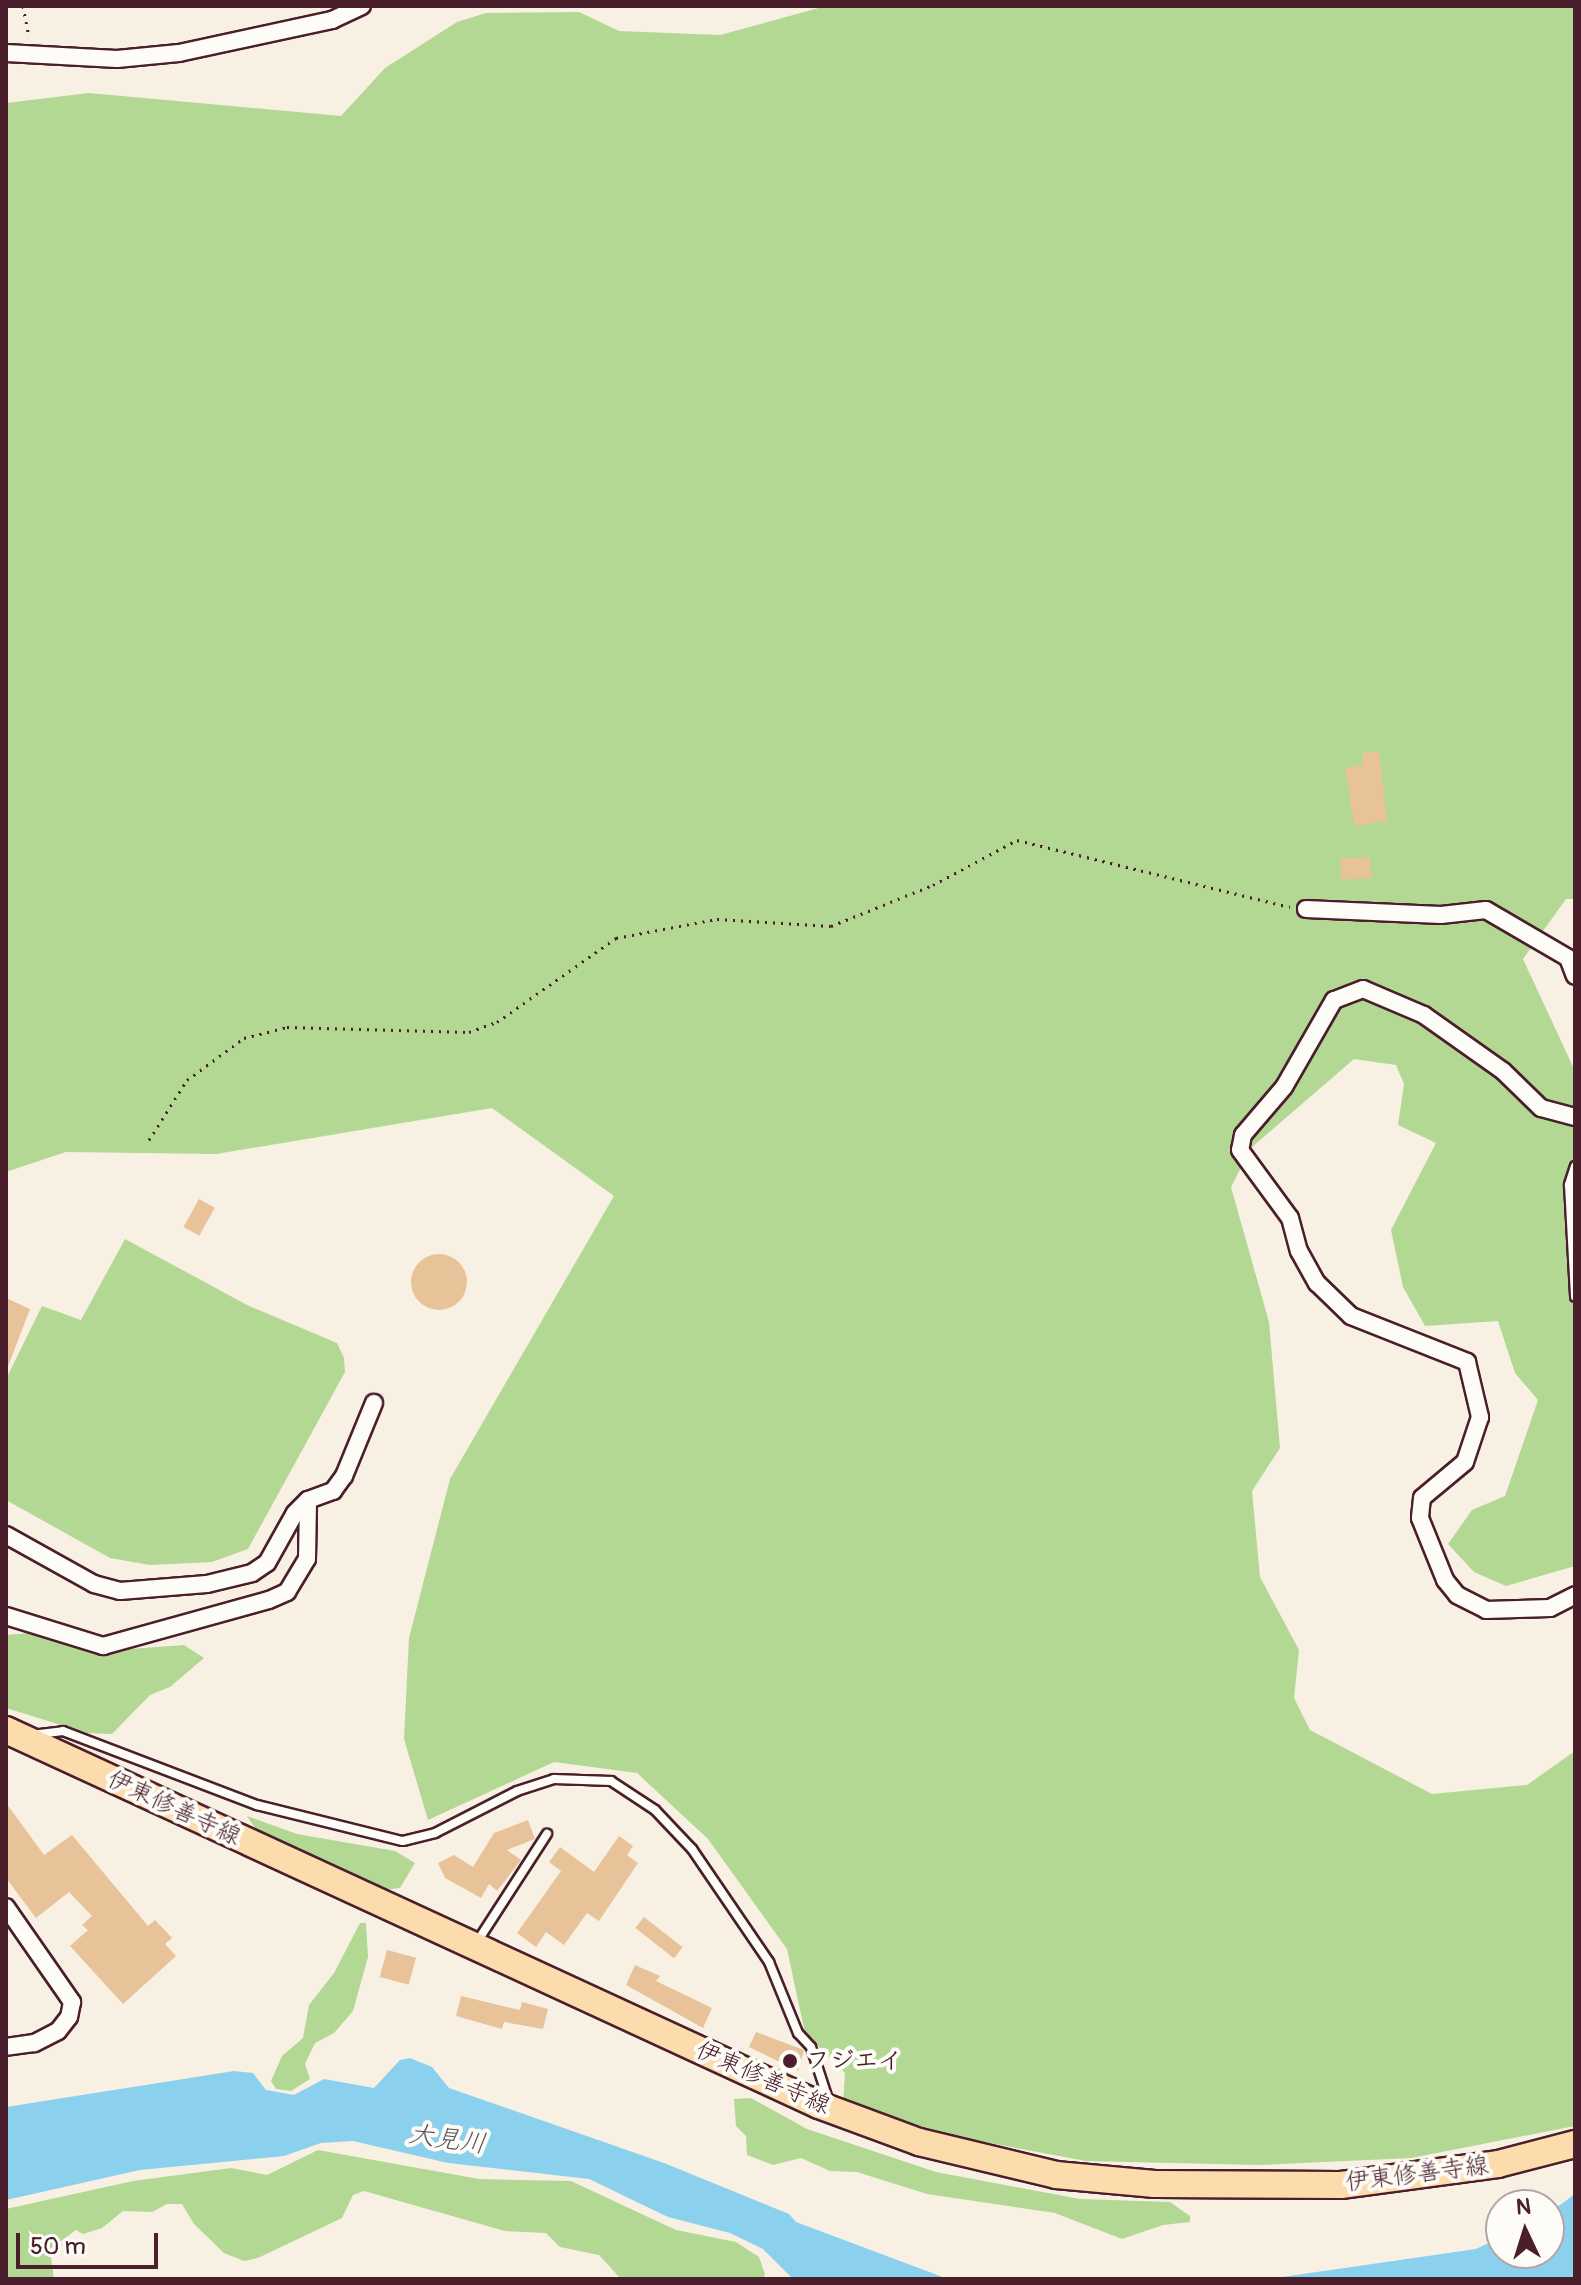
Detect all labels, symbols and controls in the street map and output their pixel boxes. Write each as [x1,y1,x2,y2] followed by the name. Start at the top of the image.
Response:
[103,1765,245,1851] street label: 伊東修善寺線
[691,2036,835,2120] street label: 伊東修善寺線
[806,2047,902,2075] place label: フジエイ
[781,2052,799,2070] marker: フジエイ
[406,2119,488,2161] water label: 大見川
[1344,2151,1490,2197] street label: 伊東修善寺線
[1485,2189,1565,2269] north arrow
[1515,2193,1532,2222] text: N
[20,2217,162,2267] scale bar
[30,2232,86,2261] text: 50 m

